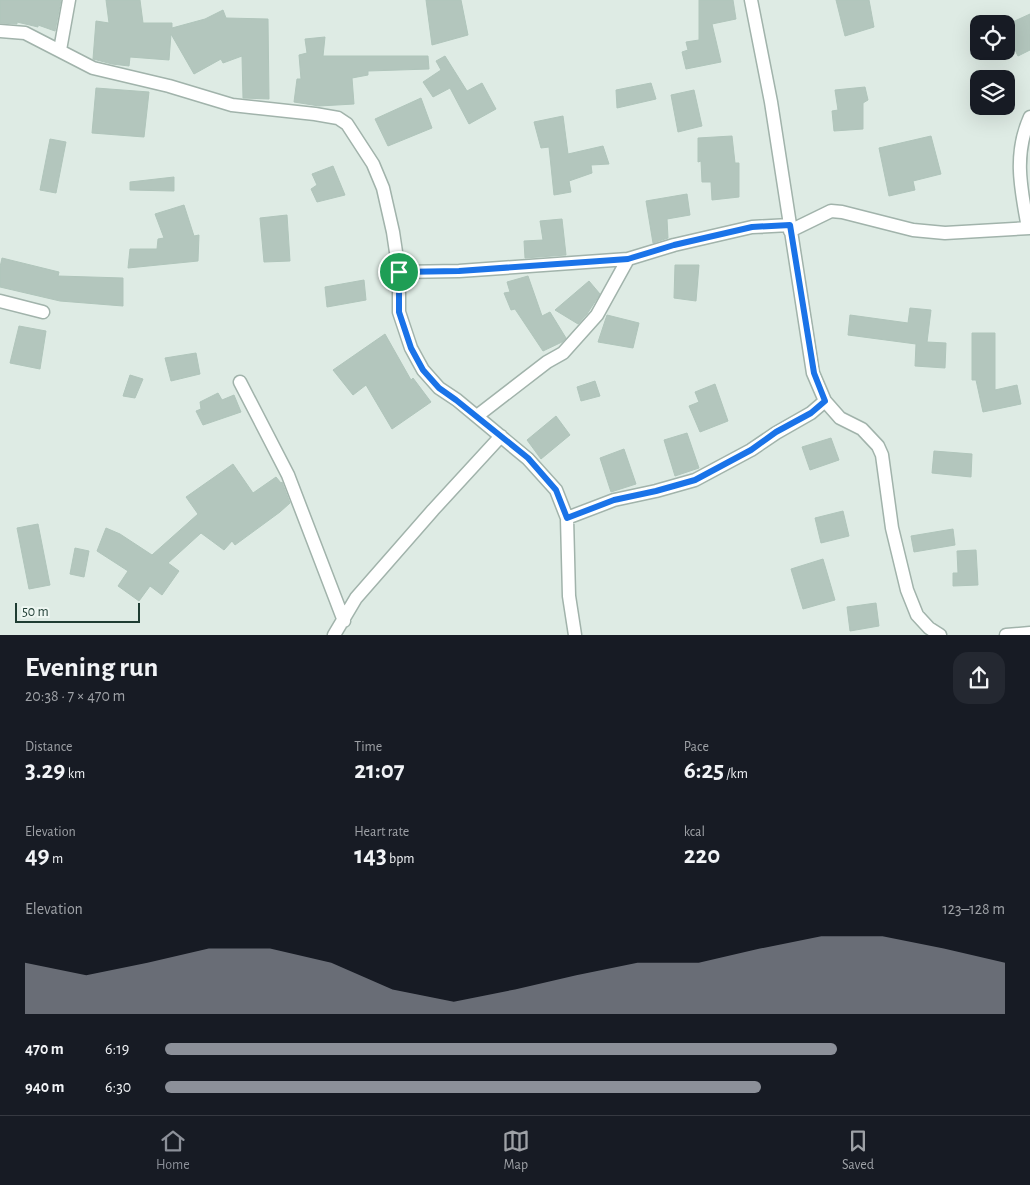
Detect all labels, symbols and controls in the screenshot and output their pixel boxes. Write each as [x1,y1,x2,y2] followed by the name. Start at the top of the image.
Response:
[970,15,1015,115] map controls
[970,15,1015,60] button: locate
[970,70,1015,115] button: layers
[378,251,420,293] pin
[385,258,413,286] icon: arrive
[15,600,140,623] scale bar
[22,605,49,619] text: 50 m
[953,652,1005,704] button: share
[25,654,158,682] text: Evening run
[25,688,125,704] text: 20:38 · 7 × 470 m
[25,740,72,754] text: Distance
[354,740,382,754] text: Time
[684,740,709,754] text: Pace
[25,758,65,783] text: 3.29
[354,758,405,783] text: 21:07
[684,758,724,783] text: 6:25
[65,767,85,781] text: km
[724,767,748,781] text: /km
[25,825,76,839] text: Elevation
[354,825,409,839] text: Heart rate
[684,825,705,839] text: kcal
[25,843,50,868] text: 49
[354,843,387,868] text: 143
[684,843,720,868] text: 220
[50,852,63,866] text: m
[387,852,414,866] text: bpm
[25,901,83,917] text: Elevation
[942,901,1005,917] text: 123–128 m
[25,1041,64,1057] text: 470 m
[105,1041,129,1057] text: 6:19
[25,1079,64,1095] text: 940 m
[105,1079,131,1095] text: 6:30
[156,1127,190,1174] tab: Home
[502,1127,530,1174] tab: Map
[842,1127,874,1174] tab: Saved

